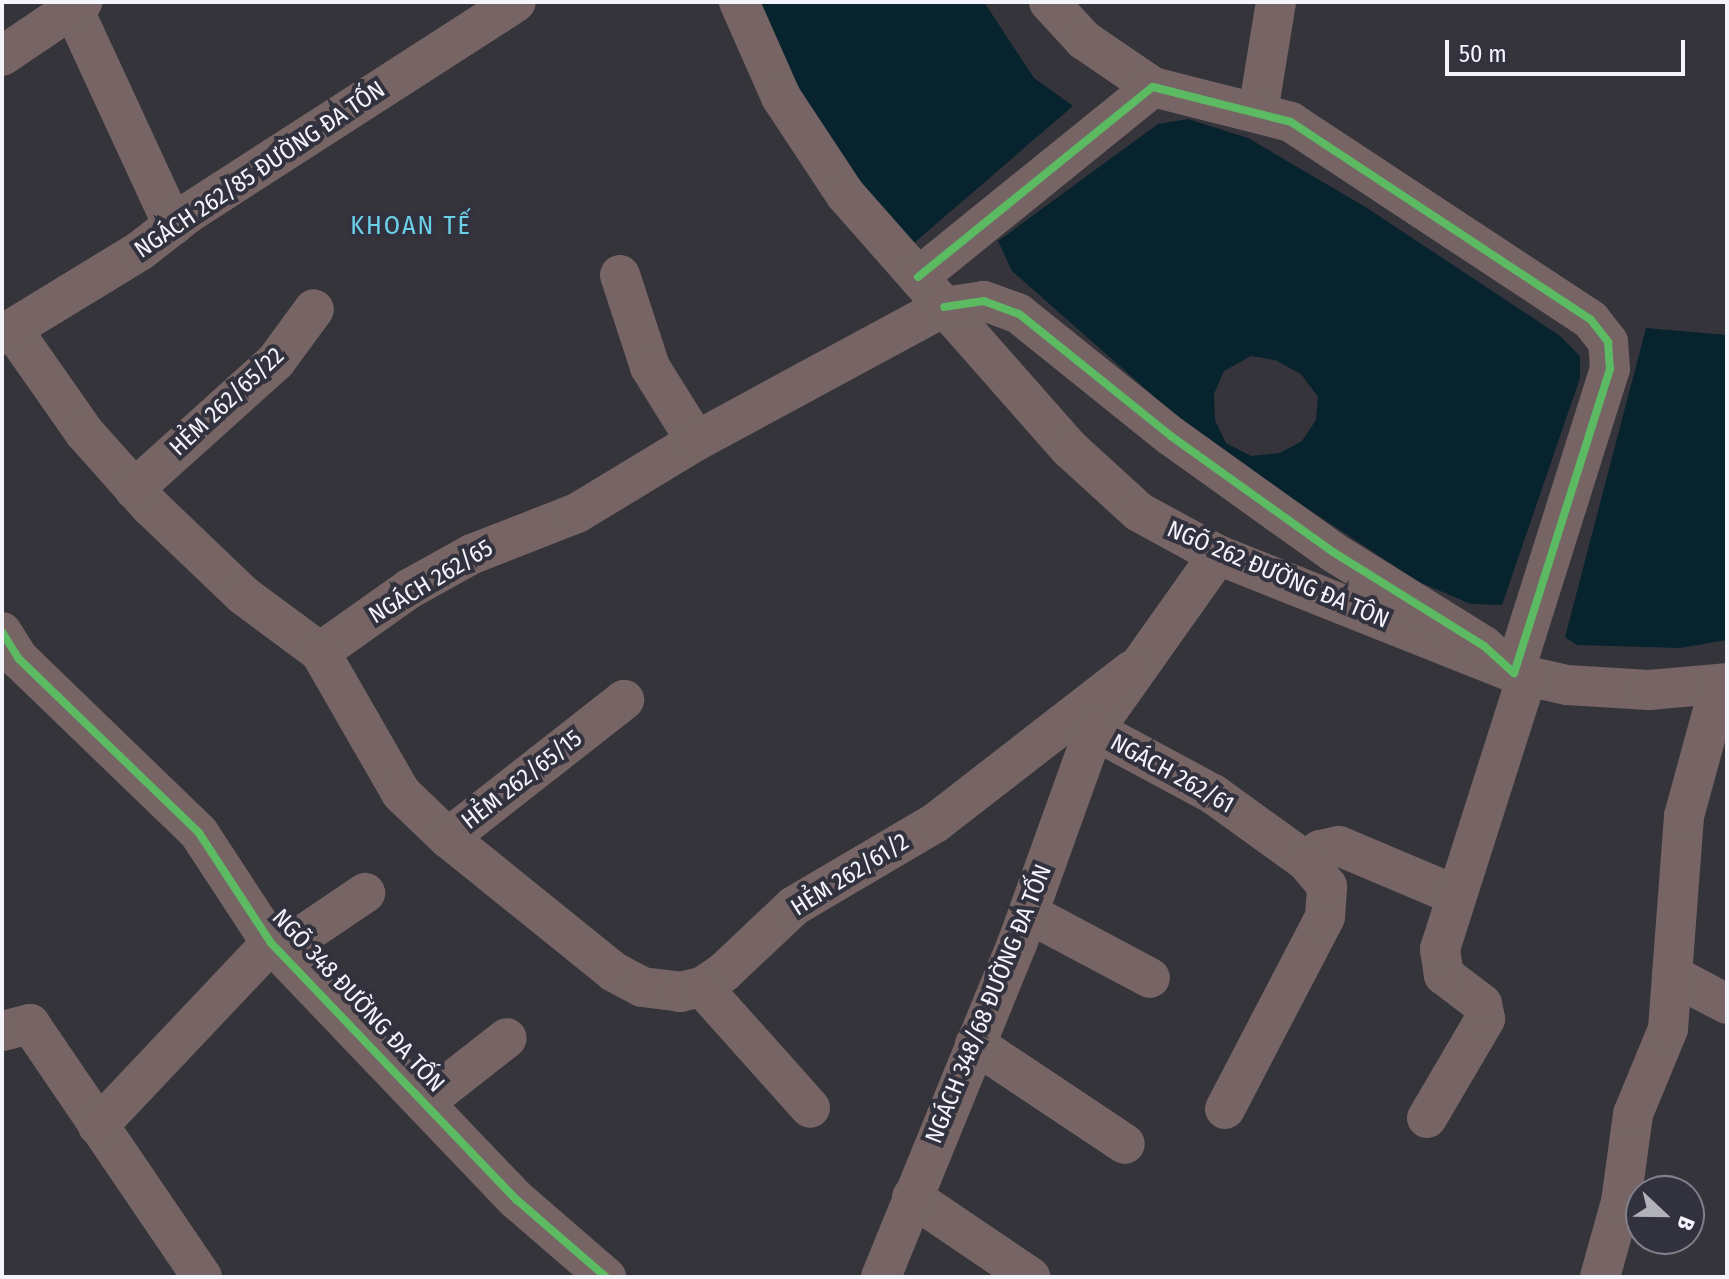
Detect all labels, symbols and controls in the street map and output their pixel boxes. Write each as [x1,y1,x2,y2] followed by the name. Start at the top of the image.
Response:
[1449,24,1689,74] scale bar
[1459,40,1507,68] text: 50 m
[129,75,391,265] street label: NGÁCH 262/85 ĐƯỜNG ĐA TỐN
[350,210,472,242] district label: KHOAN TẾ
[164,342,290,462] street label: HẺM 262/65/22
[1163,515,1393,635] street label: NGÕ 262 ĐƯỜNG ĐA TÔN
[364,534,498,630] street label: NGÁCH 262/65
[456,724,588,836] street label: HẺM 262/65/15
[1105,728,1239,820] street label: NGÁCH 262/61
[786,828,914,922] street label: HẺM 262/61/2
[920,860,1058,1148] street label: NGÁCH 348/68 ĐƯỜNG ĐA TỐN
[266,904,450,1098] street label: NGÕ 348 ĐƯỜNG ĐA TỐN
[1625,1175,1705,1255] north arrow
[1671,1213,1701,1234] text: B

